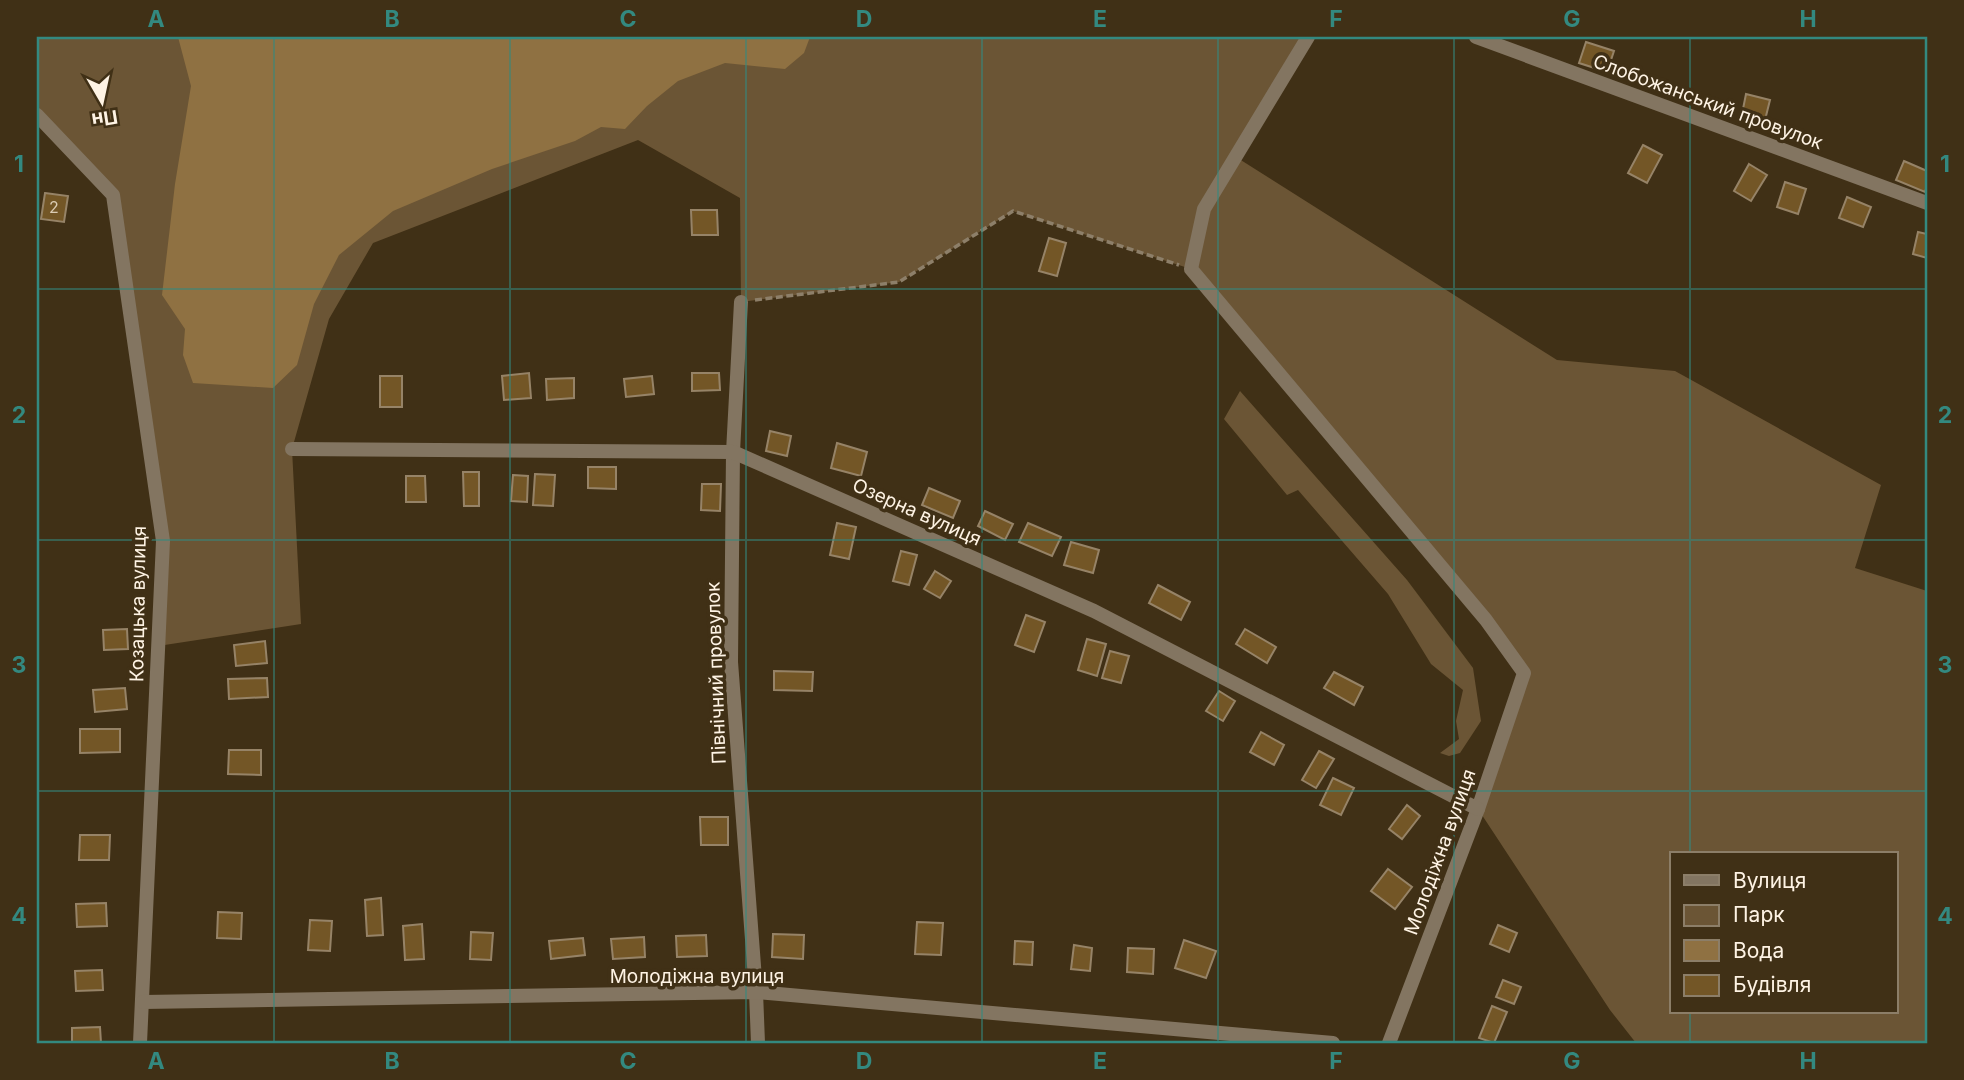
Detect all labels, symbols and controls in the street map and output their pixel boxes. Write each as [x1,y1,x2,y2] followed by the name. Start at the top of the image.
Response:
[147,5,165,33] text: A
[384,5,400,33] text: B
[619,5,637,33] text: C
[856,5,872,33] text: D
[1093,5,1107,33] text: E
[1329,5,1343,33] text: F
[1563,5,1581,33] text: G
[1799,5,1817,33] text: H
[1590,50,1827,155] street label: Слобожанський провулок
[66,66,136,136] north arrow
[90,105,119,132] text: Пн
[14,150,24,178] text: 1
[1940,150,1950,178] text: 1
[49,197,59,217] house number: 2
[12,401,26,429] text: 2
[1938,401,1952,429] text: 2
[849,473,985,551] street label: Озерна вулиця
[125,526,151,682] street label: Козацька вулиця
[701,581,731,765] street label: Північний провулок
[12,651,26,679] text: 3
[1938,651,1952,679] text: 3
[1399,766,1481,938] street label: Молодіжна вулиця
[1670,852,1898,1014] legend
[1733,868,1806,893] text: Вулиця
[11,902,27,930] text: 4
[1733,902,1785,927] text: Парк
[1937,902,1953,930] text: 4
[1733,938,1784,963] text: Вода
[610,965,784,988] street label: Молодіжна вулиця
[1733,972,1811,997] text: Будівля
[147,1047,165,1075] text: A
[384,1047,400,1075] text: B
[619,1047,637,1075] text: C
[856,1047,872,1075] text: D
[1093,1047,1107,1075] text: E
[1329,1047,1343,1075] text: F
[1563,1047,1581,1075] text: G
[1799,1047,1817,1075] text: H

